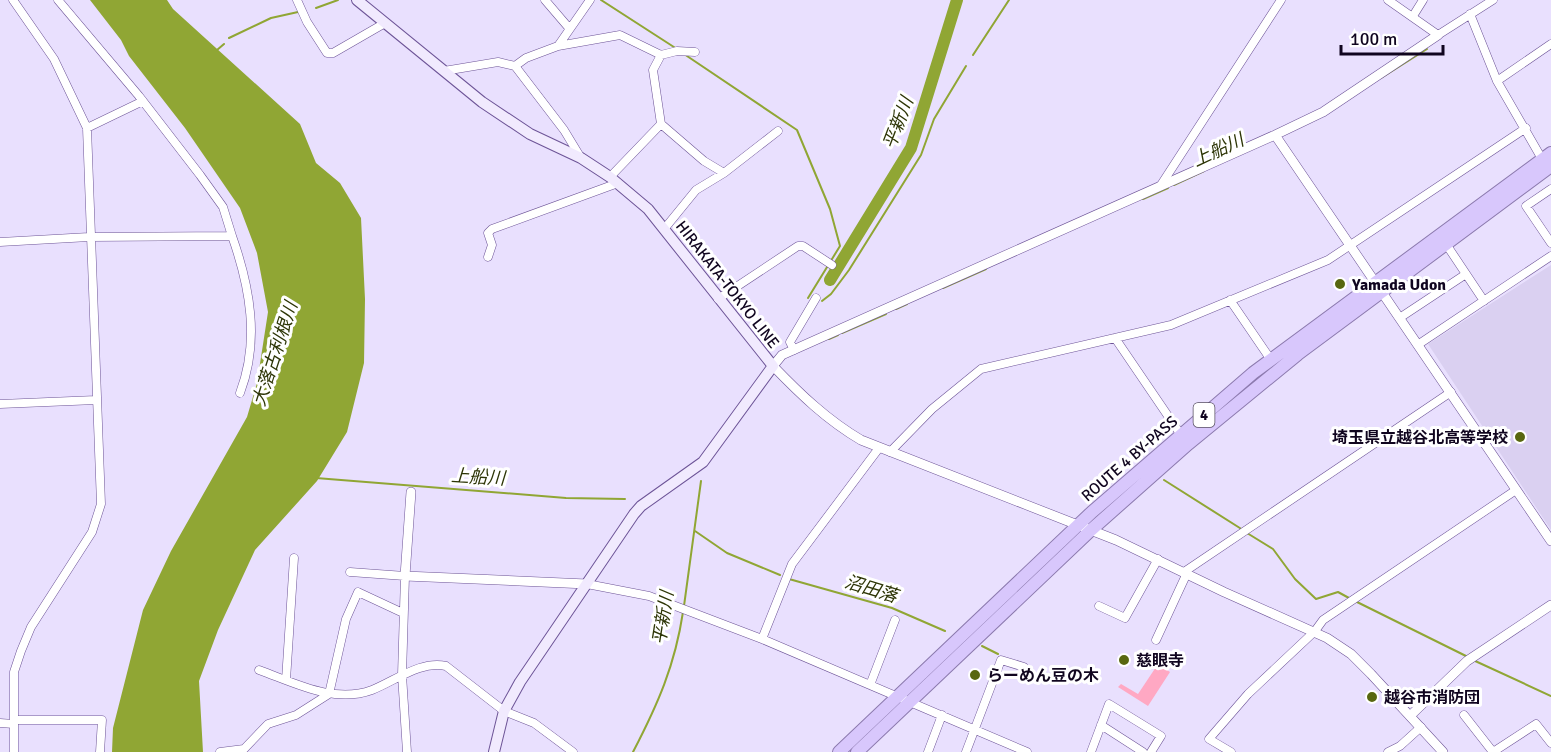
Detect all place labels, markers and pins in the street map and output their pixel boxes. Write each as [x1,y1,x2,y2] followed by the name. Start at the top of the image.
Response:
[1351,275,1446,295] place label: Yamada Udon
[1333,277,1347,291] marker: Yamada Udon
[1332,428,1508,448] place label: 埼玉県立越谷北高等学校
[1513,430,1527,444] marker: 埼玉県立越谷北高等学校
[1136,651,1184,671] place label: 慈眼寺
[1117,653,1131,667] marker: 慈眼寺
[987,666,1099,686] place label: らーめん豆の木
[968,668,982,682] marker: らーめん豆の木
[1384,688,1480,708] place label: 越谷市消防団
[1365,690,1379,704] marker: 越谷市消防団

